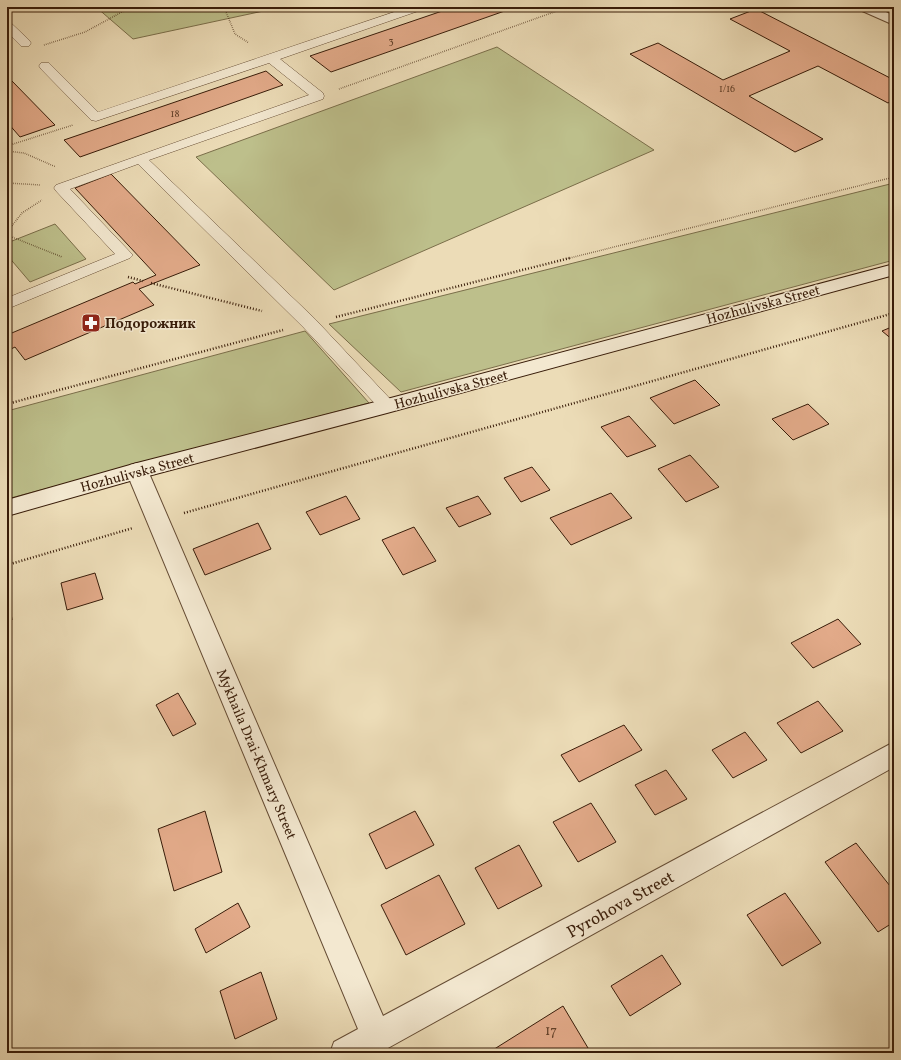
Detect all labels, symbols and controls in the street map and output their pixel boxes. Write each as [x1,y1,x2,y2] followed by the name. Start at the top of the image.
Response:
[388,34,394,48] house number: 3
[719,82,735,96] house number: 1/16
[171,107,179,121] house number: 18
[704,281,822,330] street label: Hozhulivska Street
[80,312,102,334] pharmacy icon: Подорожник
[105,315,196,334] place label: Подорожник
[392,366,510,415] street label: Hozhulivska Street
[78,449,196,498] street label: Hozhulivska Street
[211,666,300,843] street label: Mykhaila Drai-Khmary Street
[563,866,679,944] street label: Pyrohova Street
[545,1022,557,1041] house number: 17

